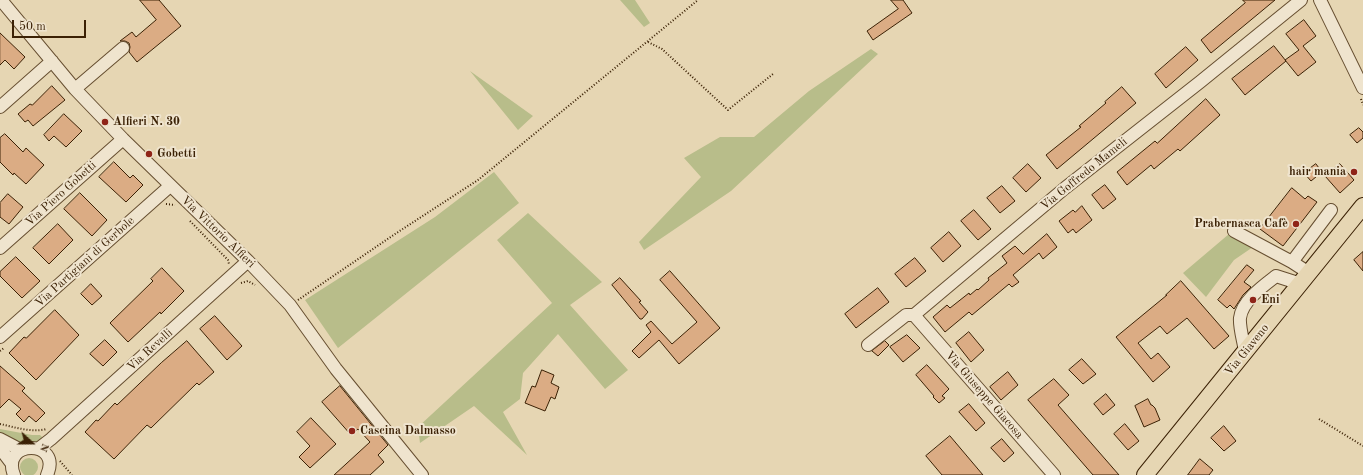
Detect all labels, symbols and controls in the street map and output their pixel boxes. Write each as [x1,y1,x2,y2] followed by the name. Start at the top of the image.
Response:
[14,12,88,38] scale bar
[19,21,46,33] text: 50 m
[113,115,180,129] place label: Alfieri N. 30
[100,117,110,127] marker: Alfieri N. 30
[1038,135,1130,213] street label: Via Goffredo Mameli
[157,147,196,161] place label: Gobetti
[144,149,154,159] marker: Gobetti
[23,158,99,230] street label: Via Piero Gobetti
[1289,165,1346,179] place label: hair mania
[1349,167,1359,177] marker: hair mania
[178,193,258,271] street label: Via Vittorio Alfieri
[32,214,138,310] street label: Via Partigiani di Gerbole
[1194,217,1288,231] place label: Prabernasca Cafè
[1291,219,1301,229] marker: Prabernasca Cafè
[1261,293,1280,307] place label: Eni
[1248,295,1258,305] marker: Eni
[1222,321,1272,379] street label: Via Giaveno
[124,326,176,374] street label: Via Revelli
[942,348,1026,442] street label: Via Giuseppe Giacosa
[12,423,52,463] north arrow
[360,424,456,438] place label: Cascina Dalmasso
[347,426,357,436] marker: Cascina Dalmasso
[37,442,50,453] text: N

